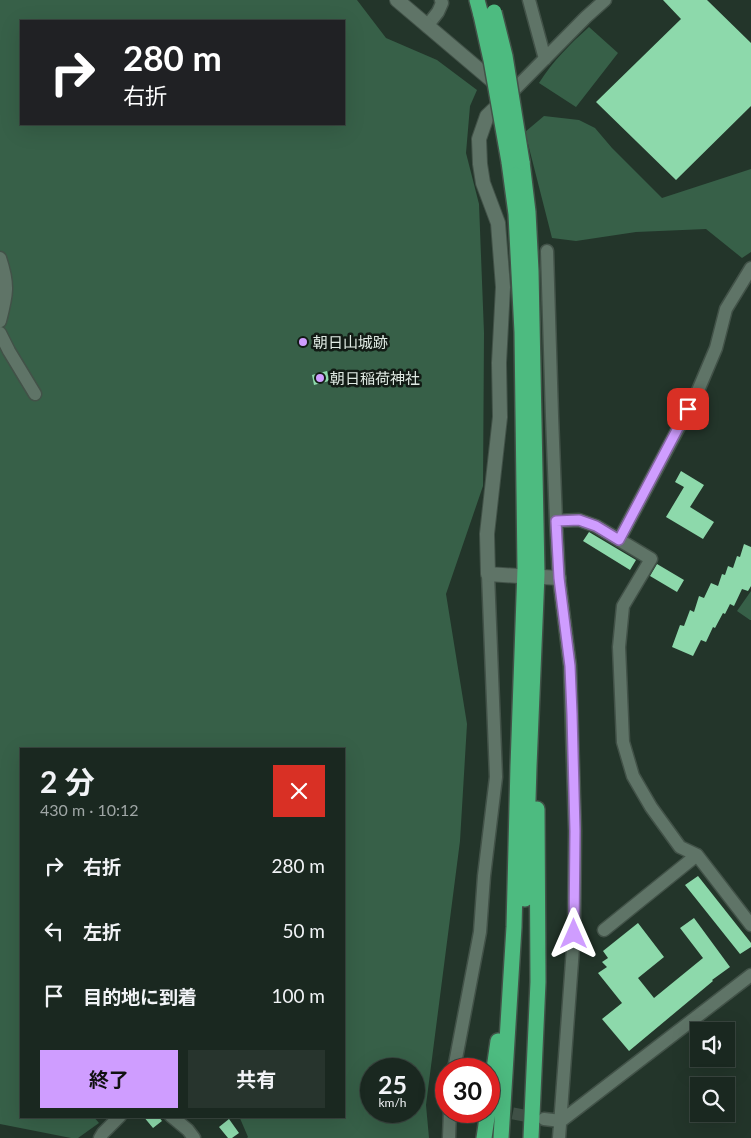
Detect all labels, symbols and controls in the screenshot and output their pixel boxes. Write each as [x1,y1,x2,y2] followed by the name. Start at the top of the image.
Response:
[123,36,222,78] text: 280 m
[40,40,105,105] icon: right
[123,82,167,109] text: 右折
[313,333,388,351] place label: 朝日山城跡
[297,336,309,348] marker: 朝日山城跡
[330,369,420,387] place label: 朝日稲荷神社
[314,372,326,384] marker: 朝日稲荷神社
[667,388,709,430] pin
[674,395,702,423] icon: arrive
[40,763,95,799] text: 2 分
[273,765,325,817] button: close
[40,800,139,819] text: 430 m · 10:12
[40,852,68,880] icon: right
[271,854,325,877] text: 280 m
[83,855,121,878] text: 右折
[547,907,599,959] position arrow
[40,917,68,945] icon: left
[282,919,325,942] text: 50 m
[83,920,121,943] text: 左折
[40,982,68,1010] icon: arrive
[271,984,325,1007] text: 100 m
[83,985,197,1008] text: 目的地に到着
[690,1022,735,1122] map controls
[690,1022,735,1067] button: sound
[40,1050,178,1108] button: 終了
[188,1050,325,1108] button: 共有
[435,1058,500,1123] speed limit sign: 30
[378,1069,407,1099] text: 25
[690,1077,735,1122] button: search
[378,1095,407,1110] text: km/h

